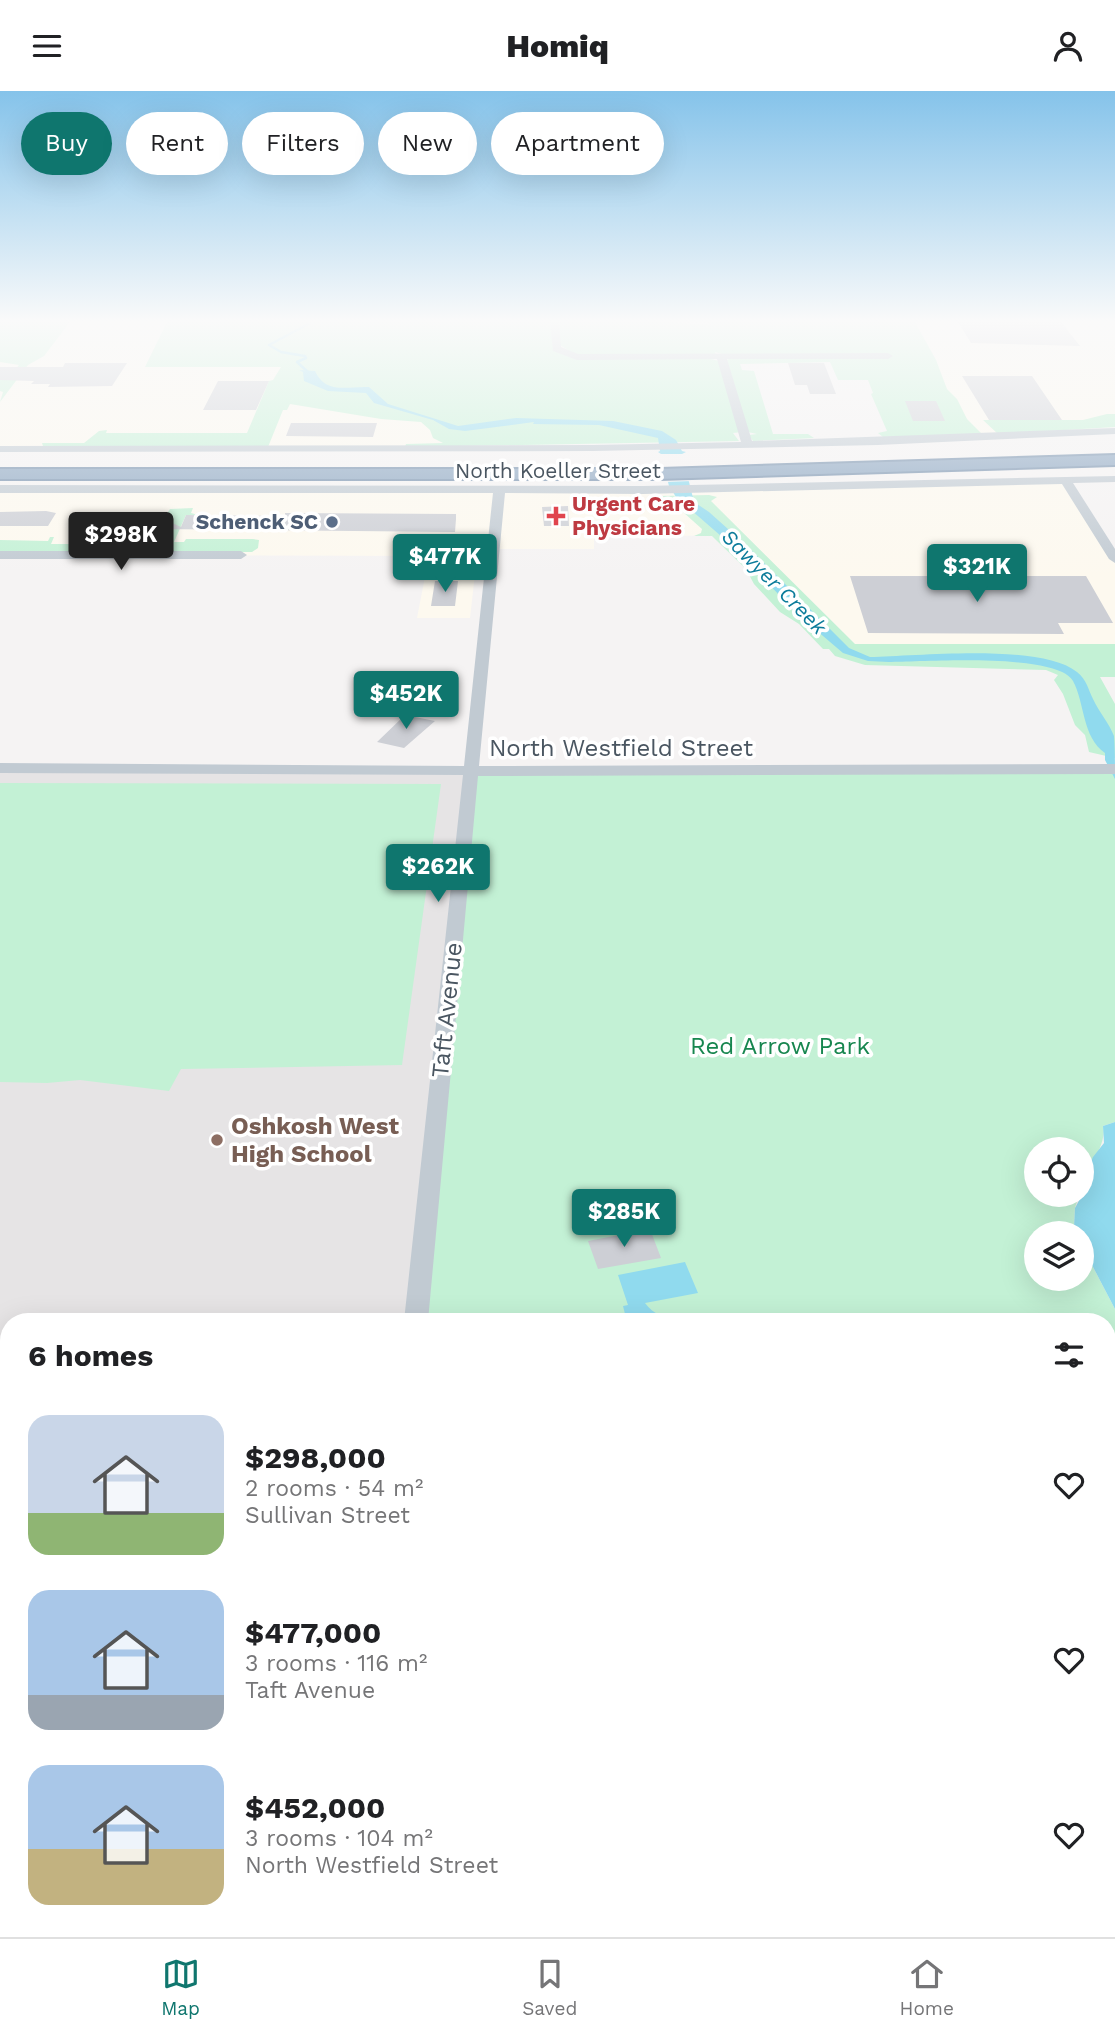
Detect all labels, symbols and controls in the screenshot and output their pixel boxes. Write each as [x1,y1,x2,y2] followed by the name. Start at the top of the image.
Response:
[28,27,66,65] icon: menu
[506,27,609,65] text: Homiq
[1049,27,1087,65] icon: person
[21,112,112,175] chip: Buy
[126,112,228,175] chip: Rent
[242,112,364,175] chip: Filters
[378,112,477,175] chip: New
[491,112,664,175] chip: Apartment
[455,458,661,483] street label: North Koeller Street
[572,491,695,540] place label: Urgent Care Physicians
[546,506,566,526] marker: Urgent Care Physicians
[196,509,318,534] place label: Schenck SC
[72,512,170,572] pin: $298K
[324,514,340,530] marker: Schenck SC
[85,521,157,548] text: $298K
[717,524,832,640] water label: Sawyer Creek
[396,535,494,594] pin: $477K
[409,543,481,570] text: $477K
[928,545,1026,604] pin: $321K
[943,553,1011,580] text: $321K
[357,671,455,731] pin: $452K
[370,680,442,707] text: $452K
[489,734,753,762] street label: North Westfield Street
[389,845,487,904] pin: $262K
[402,853,474,880] text: $262K
[426,941,468,1079] street label: Taft Avenue
[690,1032,870,1060] park label: Red Arrow Park
[231,1112,399,1168] place label: Oshkosh West High School
[209,1132,225,1148] marker: Oshkosh West High School
[1024,1137,1094,1291] map controls
[1024,1137,1094,1207] button: locate
[575,1189,673,1249] pin: $285K
[588,1198,660,1225] text: $285K
[1024,1221,1094,1291] button: layers
[1050,1336,1088,1374] icon: filters
[28,1338,153,1373] text: 6 homes
[245,1440,386,1475] text: $298,000
[84,1443,168,1527] icon: home
[1050,1466,1088,1504] icon: heart
[245,1475,423,1502] text: 2 rooms · 54 m²
[245,1502,410,1529] text: Sullivan Street
[245,1615,381,1650] text: $477,000
[84,1618,168,1702] icon: home
[1050,1641,1088,1679] icon: heart
[245,1650,427,1677] text: 3 rooms · 116 m²
[245,1677,375,1704] text: Taft Avenue
[245,1790,385,1825] text: $452,000
[84,1793,168,1877] icon: home
[1050,1816,1088,1854] icon: heart
[245,1825,433,1852] text: 3 rooms · 104 m²
[245,1852,498,1879] text: North Westfield Street
[161,1955,200,2020] tab: Map
[522,1955,577,2020] tab: Saved
[900,1955,954,2020] tab: Home

